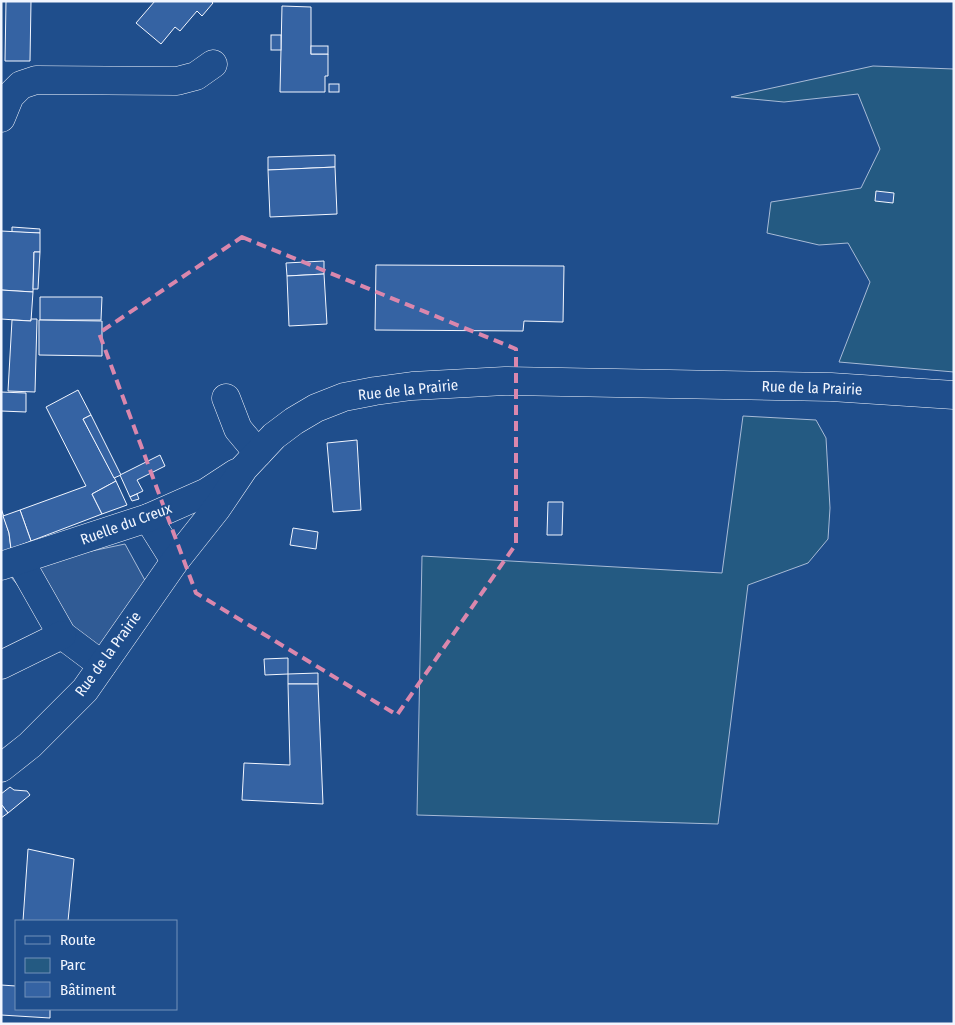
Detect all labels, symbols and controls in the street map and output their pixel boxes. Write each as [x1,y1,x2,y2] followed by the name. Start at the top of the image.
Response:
[357,376,459,404] street label: Rue de la Prairie
[761,377,863,399] street label: Rue de la Prairie
[78,499,174,549] street label: Ruelle du Creux
[71,608,145,700] street label: Rue de la Prairie
[15,920,178,1010] legend
[60,931,96,949] text: Route
[60,956,86,974] text: Parc
[60,981,116,999] text: Bâtiment

